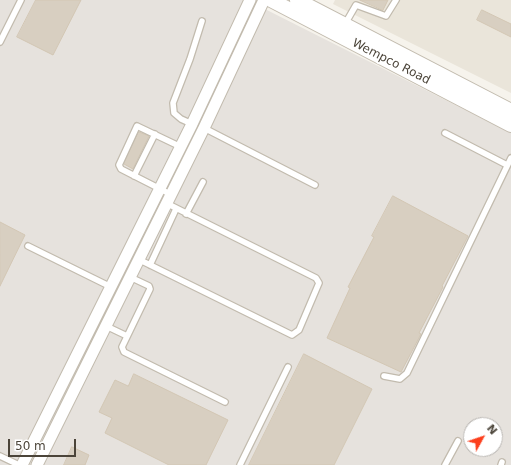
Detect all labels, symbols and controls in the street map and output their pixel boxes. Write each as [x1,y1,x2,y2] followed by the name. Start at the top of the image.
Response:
[350,36,432,88] street label: Wempco Road
[463,417,503,457] north arrow
[484,422,500,437] text: N
[10,431,78,457] scale bar
[15,439,46,453] text: 50 m

